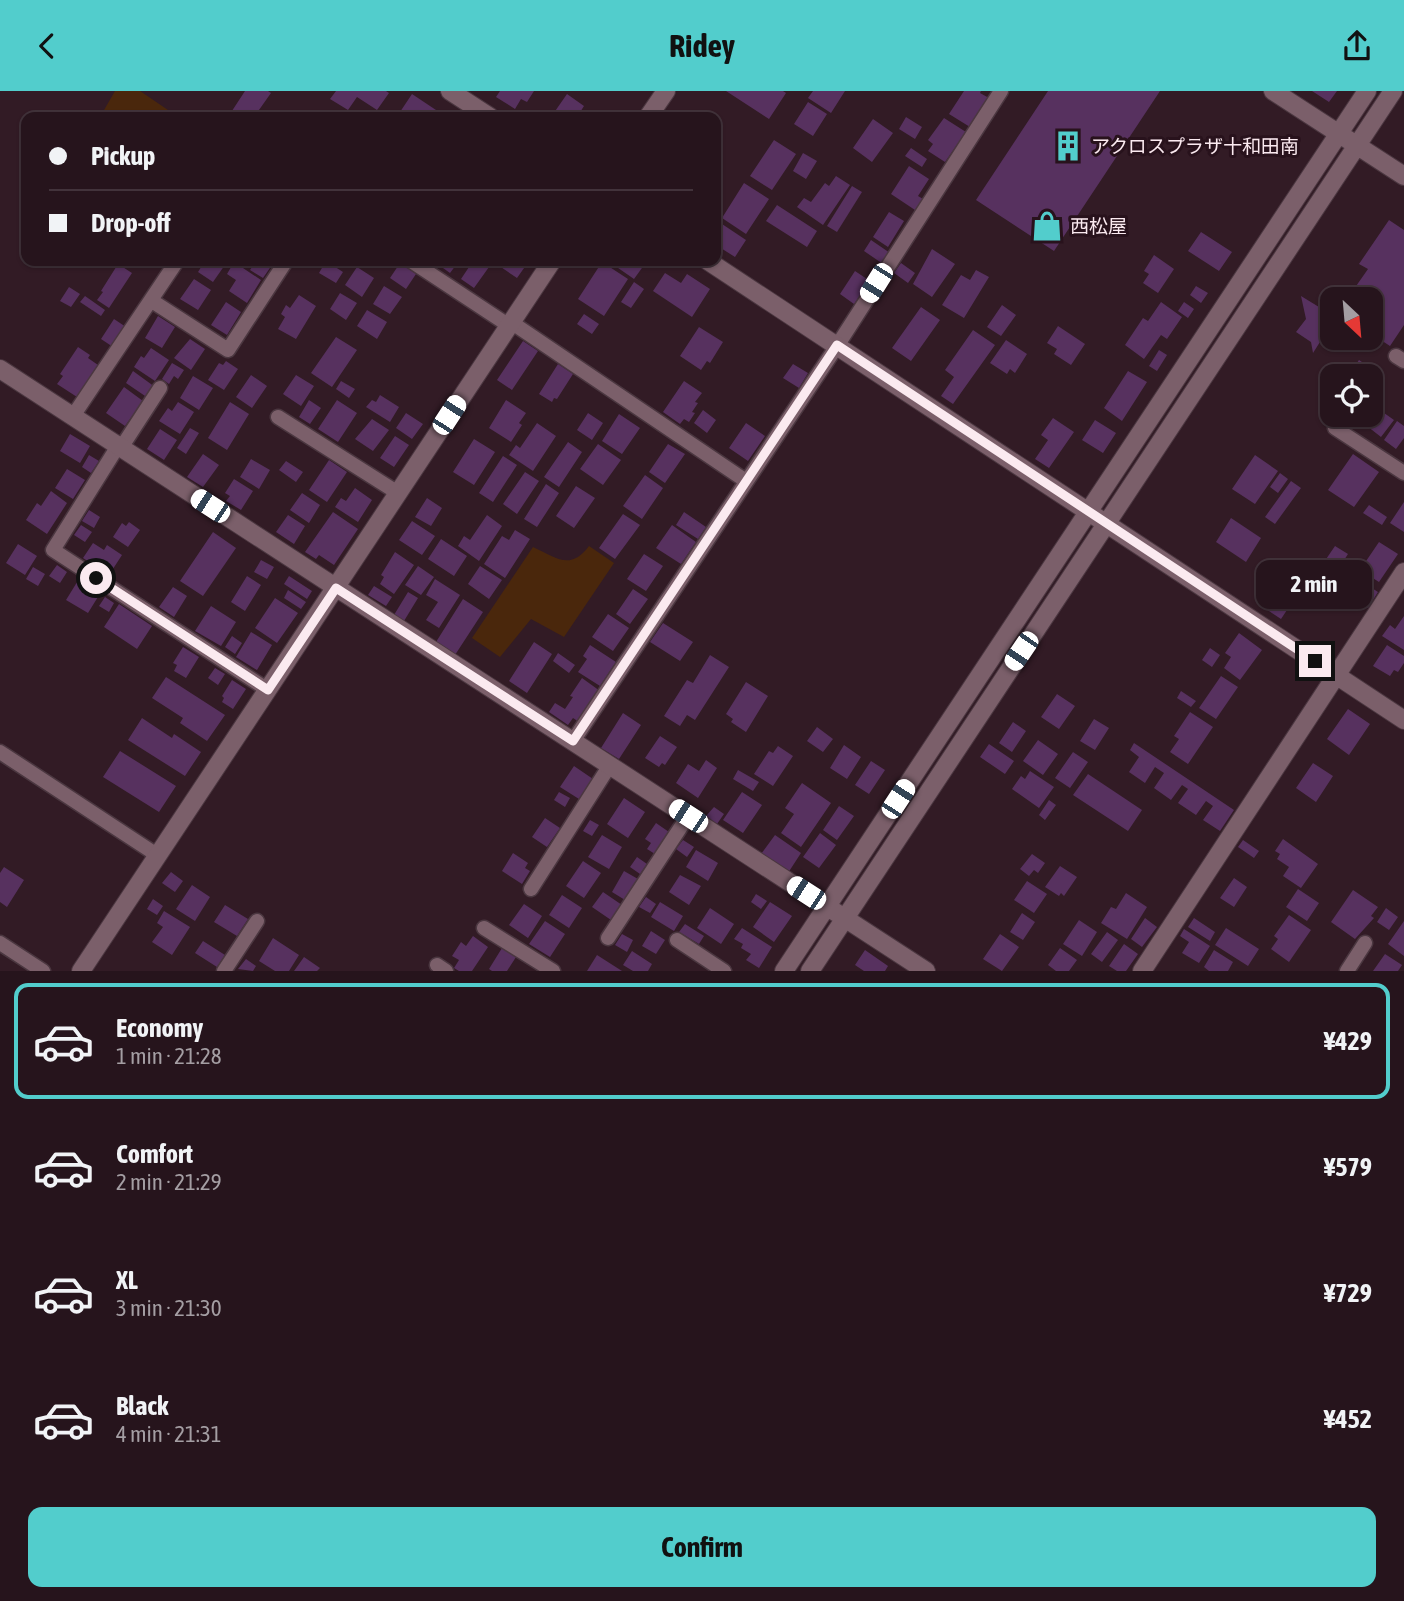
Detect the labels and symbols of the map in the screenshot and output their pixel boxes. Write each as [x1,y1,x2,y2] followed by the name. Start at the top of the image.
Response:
[1051,129,1085,163] building icon: アクロスプラザ十和田南
[1091,135,1299,157] place label: アクロスプラザ十和田南
[1030,209,1064,243] shop icon: 西松屋
[1070,215,1127,237] place label: 西松屋
[856,260,897,306] car
[1320,287,1382,350] north arrow
[429,392,470,438] car
[187,486,234,526] car
[1257,559,1373,609] callout: 2 min
[80,562,112,594] route start
[1001,628,1042,674] car
[1299,645,1331,677] route end
[878,776,919,822] car
[665,796,712,836] car
[783,873,830,913] car

